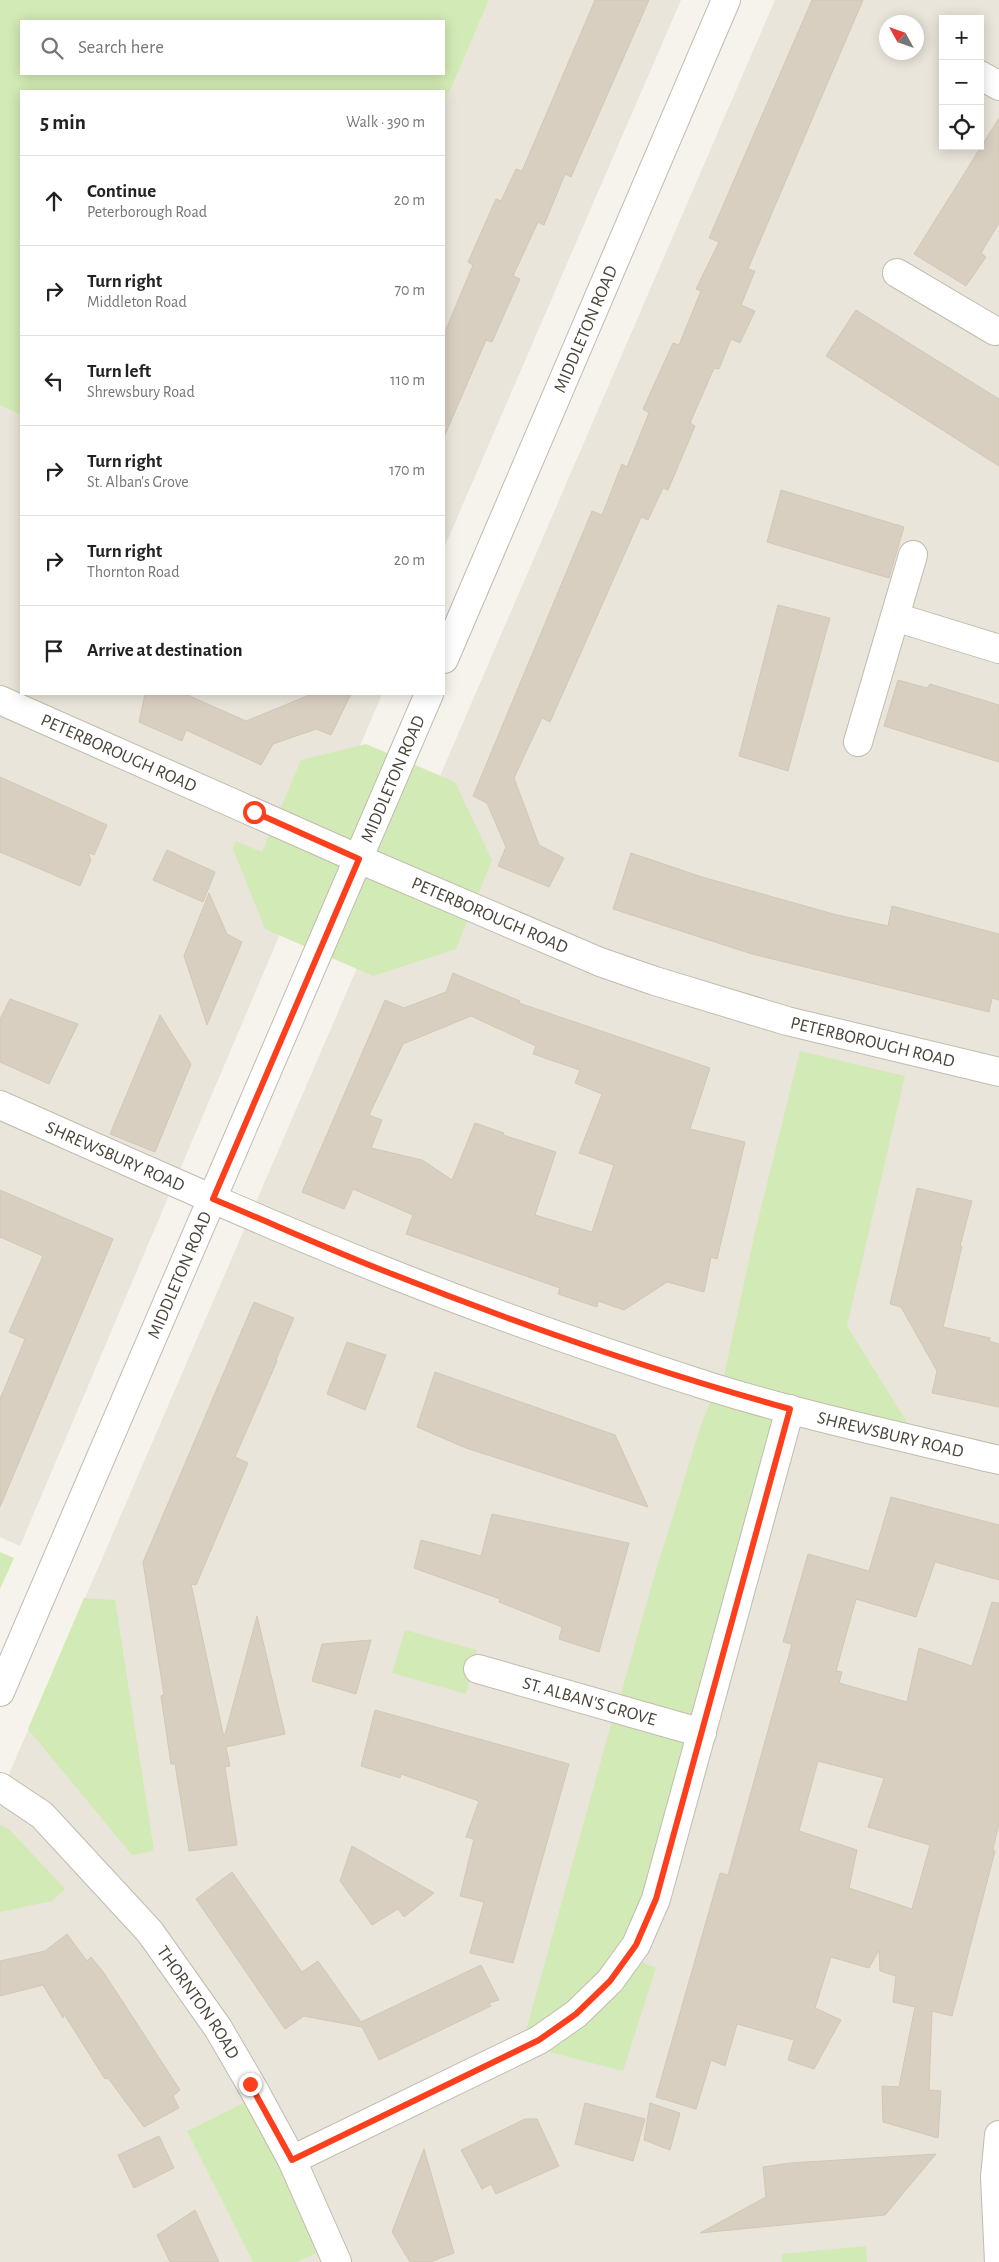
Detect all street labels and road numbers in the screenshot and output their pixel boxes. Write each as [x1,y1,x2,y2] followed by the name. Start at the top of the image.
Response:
[551,263,621,396] street label: MIDDLETON ROAD
[38,711,199,796] street label: PETERBOROUGH ROAD
[358,713,429,845] street label: MIDDLETON ROAD
[409,875,570,957] street label: PETERBOROUGH ROAD
[789,1014,956,1071] street label: PETERBOROUGH ROAD
[43,1118,187,1195] street label: SHREWSBURY ROAD
[145,1209,215,1341] street label: MIDDLETON ROAD
[815,1409,965,1461] street label: SHREWSBURY ROAD
[520,1674,658,1730] street label: ST. ALBAN'S GROVE
[153,1943,242,2062] street label: THORNTON ROAD

